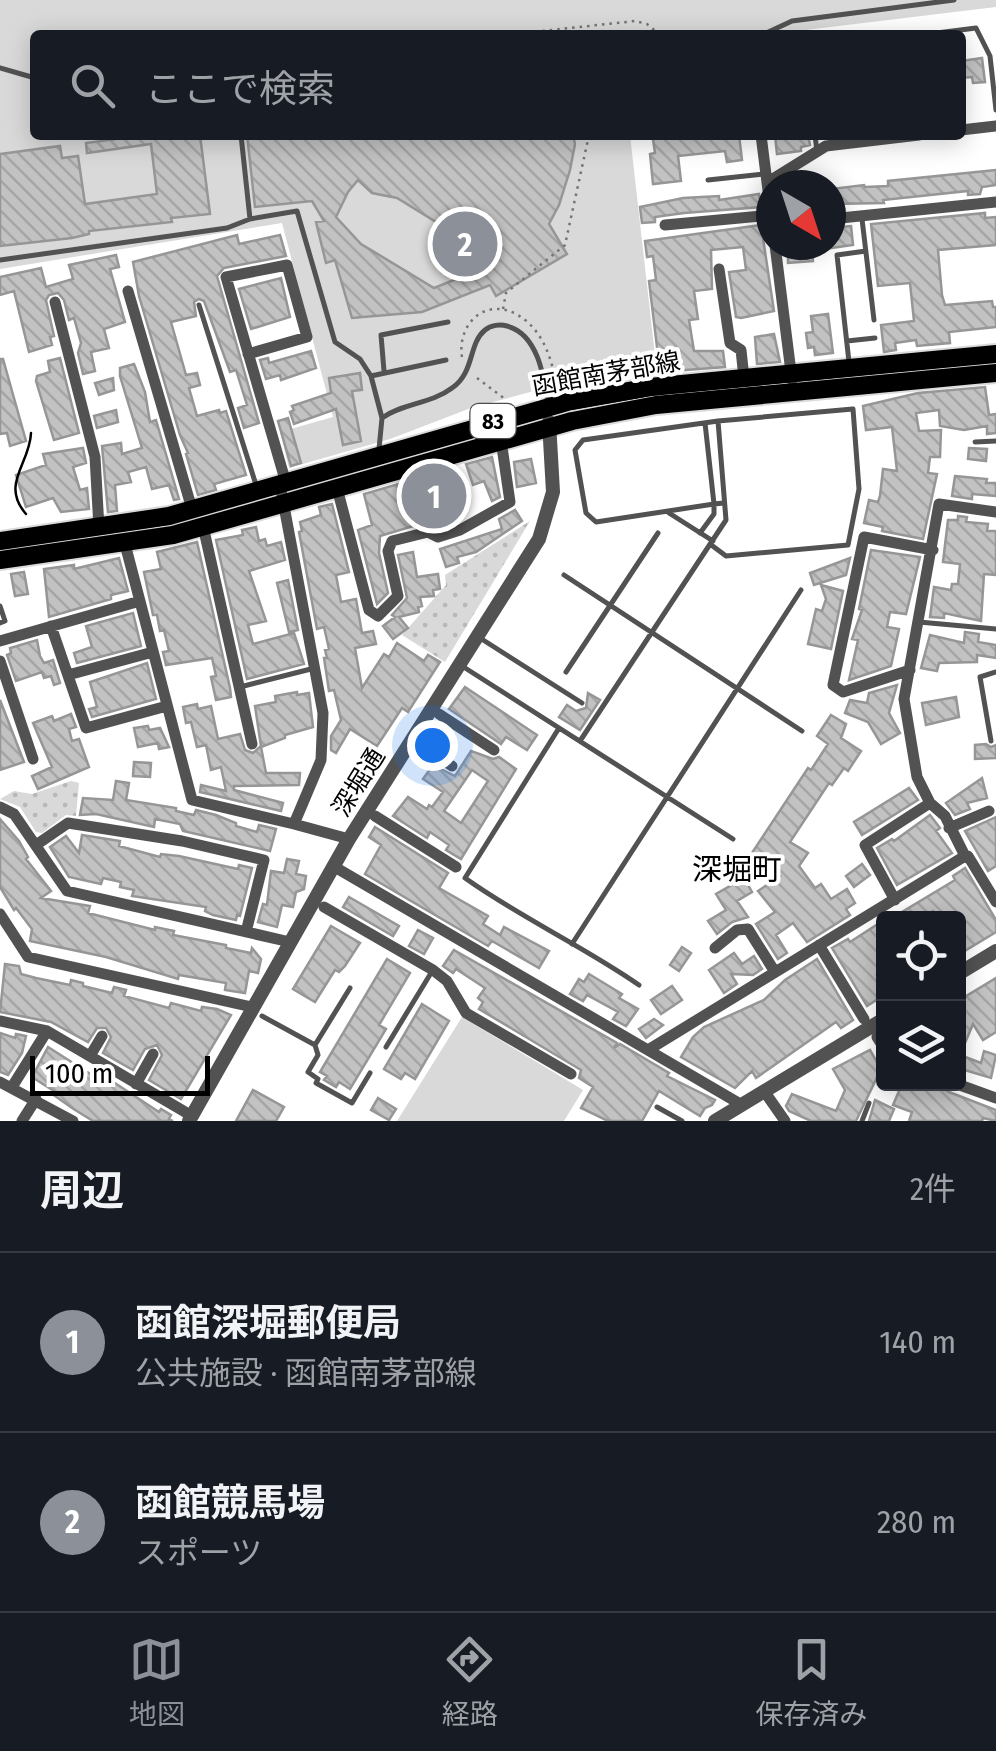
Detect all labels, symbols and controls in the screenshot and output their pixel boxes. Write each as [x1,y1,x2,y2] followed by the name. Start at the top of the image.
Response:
[30,30,966,140] search box
[65,58,120,113] icon: search
[145,66,335,112] text: ここで検索
[756,170,846,260] north arrow
[432,206,498,282] pin: 2
[530,346,683,402] street label: 函館南茅部線
[470,404,516,438] road number: 83
[402,458,466,534] pin: 1
[407,720,458,771] your location
[326,743,391,822] street label: 深堀通
[692,852,782,888] district label: 深堀町
[876,911,966,1091] map controls
[876,911,966,1001] button: locate
[876,1001,966,1091] button: layers
[30,1051,210,1096] scale bar
[45,1057,113,1090] text: 100 m
[40,1166,124,1216] text: 周辺
[910,1170,956,1208] text: 2件
[135,1300,401,1346] text: 函館深堀郵便局
[66,1323,79,1361] text: 1
[879,1323,956,1361] text: 140 m
[135,1354,477,1392] text: 公共施設 · 函館南茅部線
[135,1480,325,1526] text: 函館競馬場
[65,1503,80,1541] text: 2
[877,1503,956,1541] text: 280 m
[135,1534,262,1572] text: スポーツ
[129,1632,185,1732] tab: 地図
[442,1632,498,1732] tab: 経路
[755,1632,867,1732] tab: 保存済み

